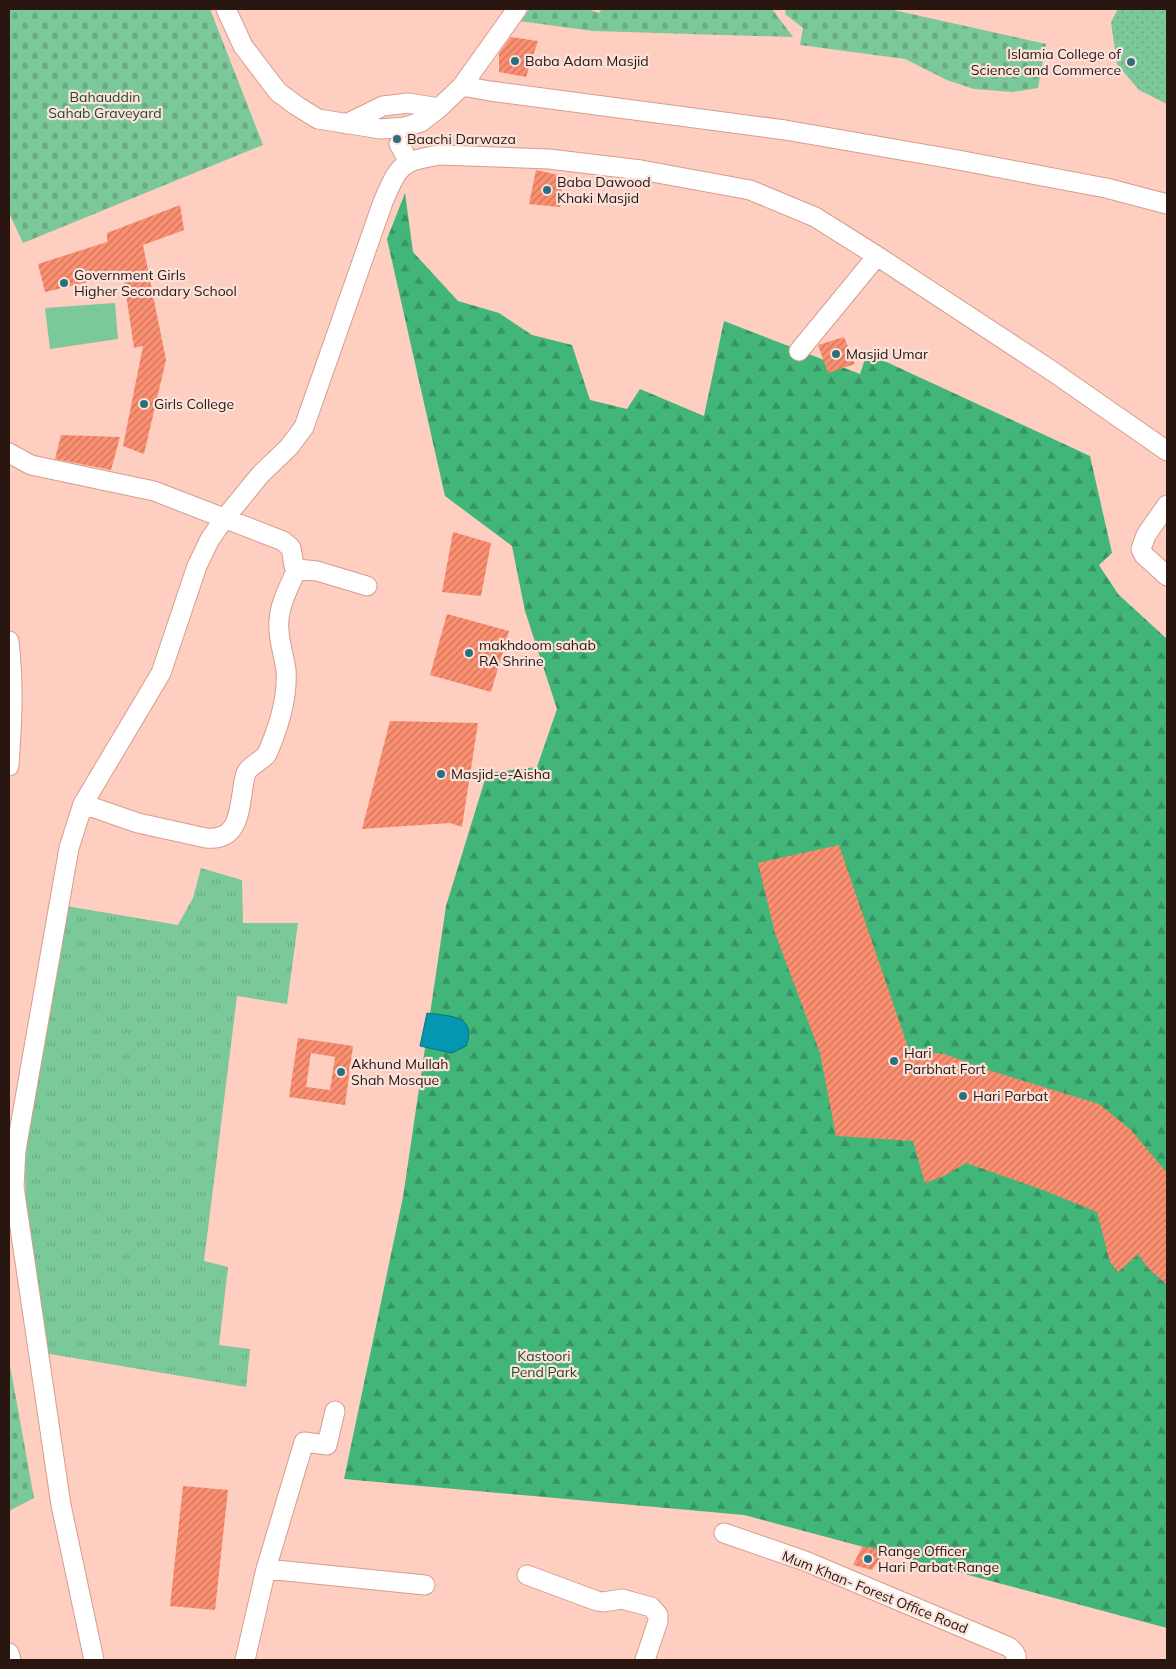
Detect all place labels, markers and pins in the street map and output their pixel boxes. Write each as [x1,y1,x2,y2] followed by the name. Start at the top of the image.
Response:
[971,45,1121,79] place label: Islamia College of Science and Commerce
[525,52,649,70] place label: Baba Adam Masjid
[509,55,521,67] marker: Baba Adam Masjid
[1125,56,1137,68] marker: Islamia College of Science and Commerce
[407,130,516,148] place label: Baachi Darwaza
[391,133,403,145] marker: Baachi Darwaza
[557,173,651,207] place label: Baba Dawood Khaki Masjid
[541,184,553,196] marker: Baba Dawood Khaki Masjid
[74,266,237,300] place label: Government Girls Higher Secondary School
[58,277,70,289] marker: Government Girls Higher Secondary School
[846,345,929,363] place label: Masjid Umar
[830,348,842,360] marker: Masjid Umar
[154,395,234,413] place label: Girls College
[138,398,150,410] marker: Girls College
[479,636,596,670] place label: makhdoom sahab RA Shrine
[463,647,475,659] marker: makhdoom sahab RA Shrine
[451,765,550,783] place label: Masjid-e-Aisha
[435,768,447,780] marker: Masjid-e-Aisha
[904,1044,986,1078] place label: Hari Parbhat Fort
[351,1055,448,1089] place label: Akhund Mullah Shah Mosque
[888,1055,900,1067] marker: Hari Parbhat Fort
[335,1066,347,1078] marker: Akhund Mullah Shah Mosque
[973,1087,1048,1105] place label: Hari Parbat
[957,1090,969,1102] marker: Hari Parbat
[878,1542,999,1576] place label: Range Officer Hari Parbat Range
[862,1553,874,1565] marker: Range Officer Hari Parbat Range

